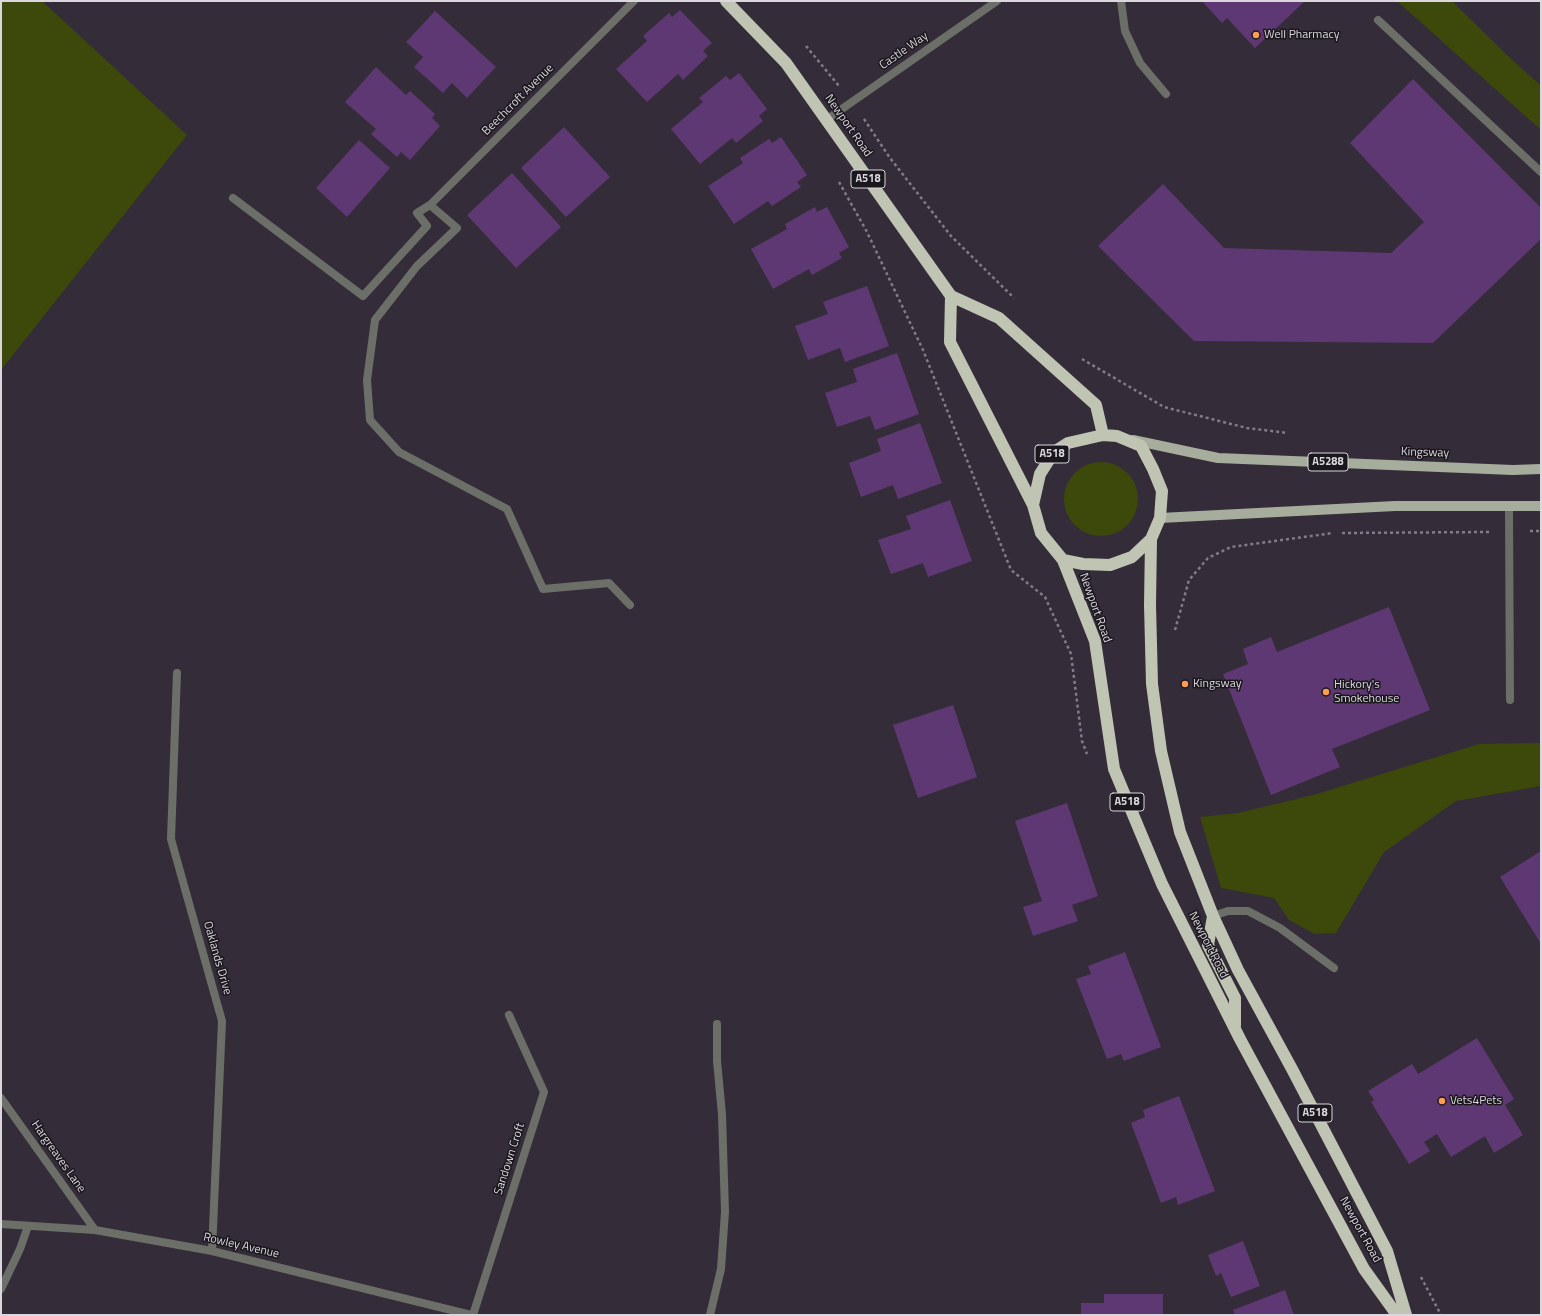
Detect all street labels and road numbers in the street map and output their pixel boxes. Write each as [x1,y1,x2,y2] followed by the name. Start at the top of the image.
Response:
[877,29,931,73] street label: Castle Way
[479,61,557,139] street label: Beechcroft Avenue
[821,92,875,160] street label: Newport Road
[851,170,885,188] road number: A518
[1035,445,1069,463] road number: A518
[1401,445,1449,461] street label: Kingsway
[1308,453,1348,471] road number: A5288
[1076,571,1114,645] street label: Newport Road
[1110,793,1144,811] road number: A518
[1185,909,1231,981] street label: Newport Road
[200,920,234,996] street label: Oaklands Drive
[1298,1104,1332,1122] road number: A518
[28,1118,88,1196] street label: Hargreaves Lane
[492,1121,528,1197] street label: Sandown Croft
[1336,1195,1384,1265] street label: Newport Road
[202,1230,280,1262] street label: Rowley Avenue

